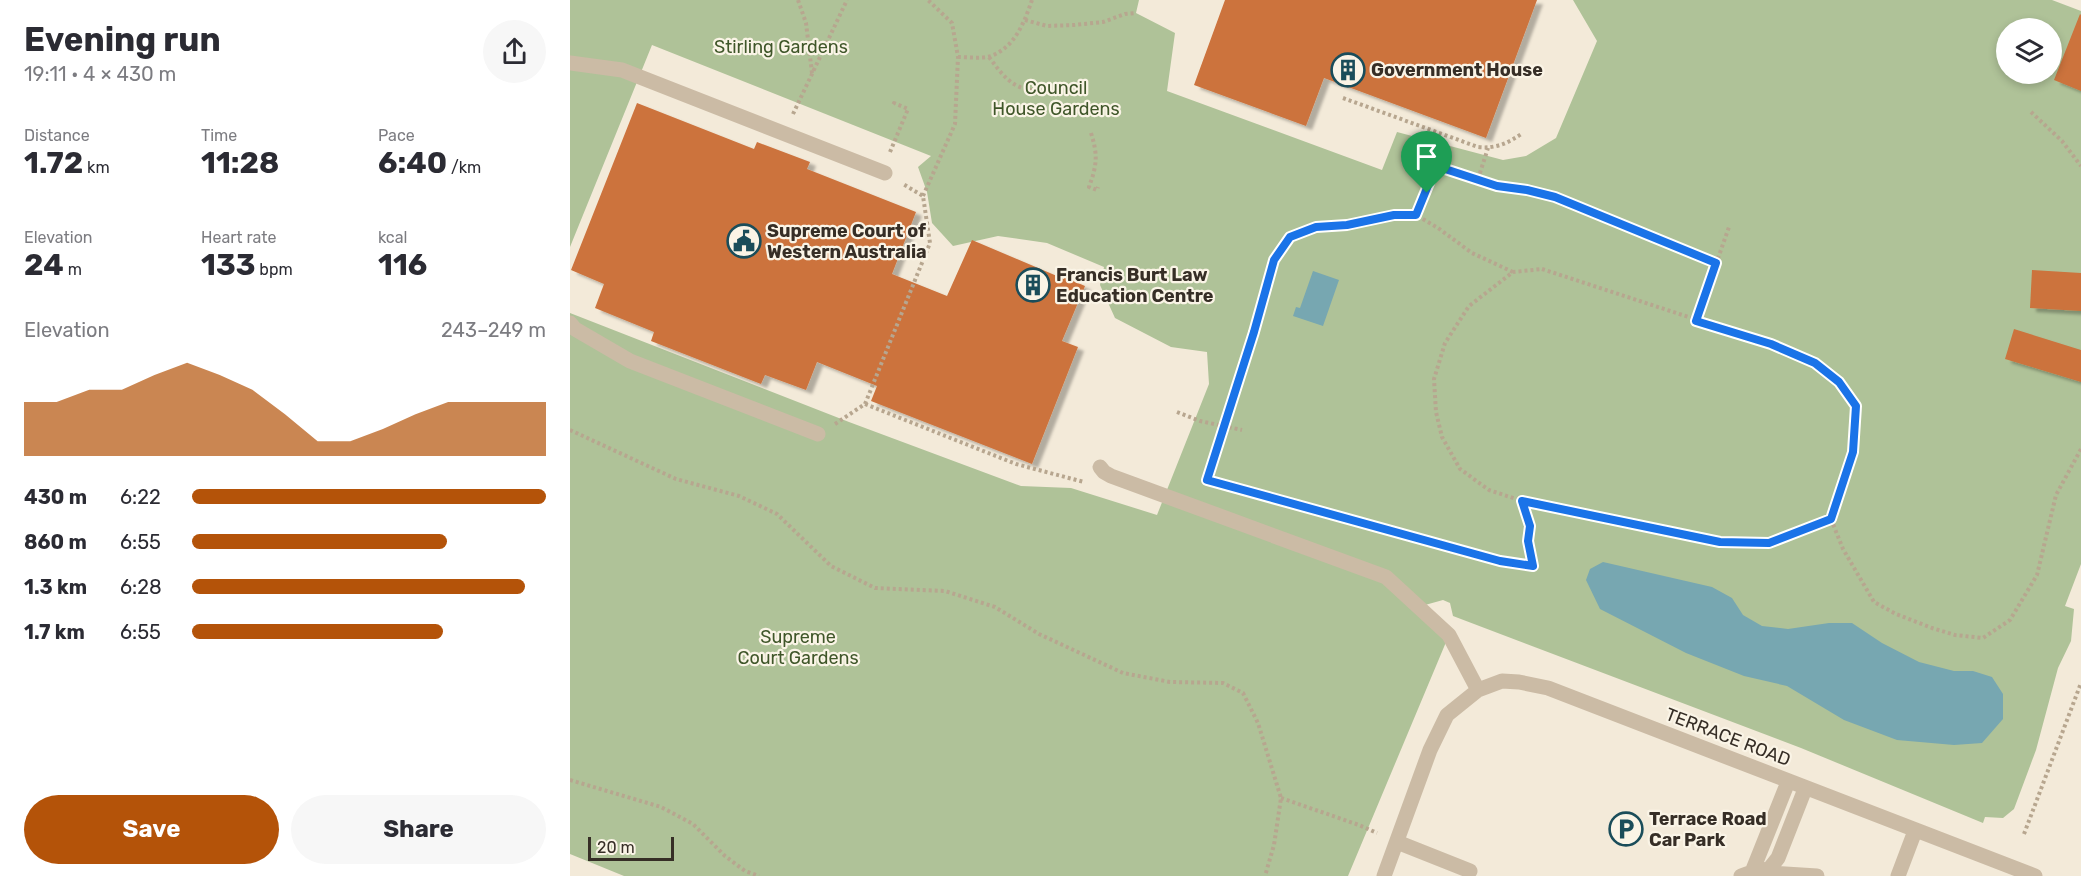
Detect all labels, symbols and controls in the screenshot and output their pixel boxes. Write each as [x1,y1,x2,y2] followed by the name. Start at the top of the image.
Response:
[1996,18,2062,84] map controls
[1996,18,2062,84] button: layers
[24,20,221,59] text: Evening run
[483,20,546,83] button: share
[714,36,848,58] park label: Stirling Gardens
[1330,52,1366,88] building icon: Government House
[1371,59,1543,81] place label: Government House
[24,62,176,86] text: 19:11 · 4 × 430 m
[992,77,1120,120] park label: Council House Gardens
[24,126,90,145] text: Distance
[201,126,237,145] text: Time
[378,126,415,145] text: Pace
[1401,131,1452,193] pin
[1410,140,1443,173] icon: arrive
[24,145,83,181] text: 1.72
[201,145,279,181] text: 11:28
[378,145,447,181] text: 6:40
[83,158,110,177] text: km
[447,158,481,177] text: /km
[767,220,927,263] place label: Supreme Court of Western Australia
[726,223,762,259] public building icon: Supreme Court of Western Australia
[24,228,93,247] text: Elevation
[201,228,276,247] text: Heart rate
[378,228,407,247] text: kcal
[24,247,64,283] text: 24
[201,247,255,283] text: 133
[378,247,427,283] text: 116
[64,260,82,279] text: m
[255,260,293,279] text: bpm
[1056,264,1214,307] place label: Francis Burt Law Education Centre
[1015,267,1051,303] building icon: Francis Burt Law Education Centre
[24,318,110,342] text: Elevation
[441,318,546,342] text: 243–249 m
[24,485,87,509] text: 430 m
[120,485,161,509] text: 6:22
[24,530,87,554] text: 860 m
[120,530,161,554] text: 6:55
[24,575,87,599] text: 1.3 km
[120,575,162,599] text: 6:28
[24,620,85,644] text: 1.7 km
[120,620,161,644] text: 6:55
[737,626,859,669] park label: Supreme Court Gardens
[1662,703,1794,771] street label: TERRACE ROAD
[24,795,279,864] button: Save
[291,795,546,864] button: Share
[1649,808,1767,851] place label: Terrace Road Car Park
[1608,811,1644,847] parking icon: Terrace Road Car Park
[588,834,674,862] scale bar
[597,838,635,857] text: 20 m

